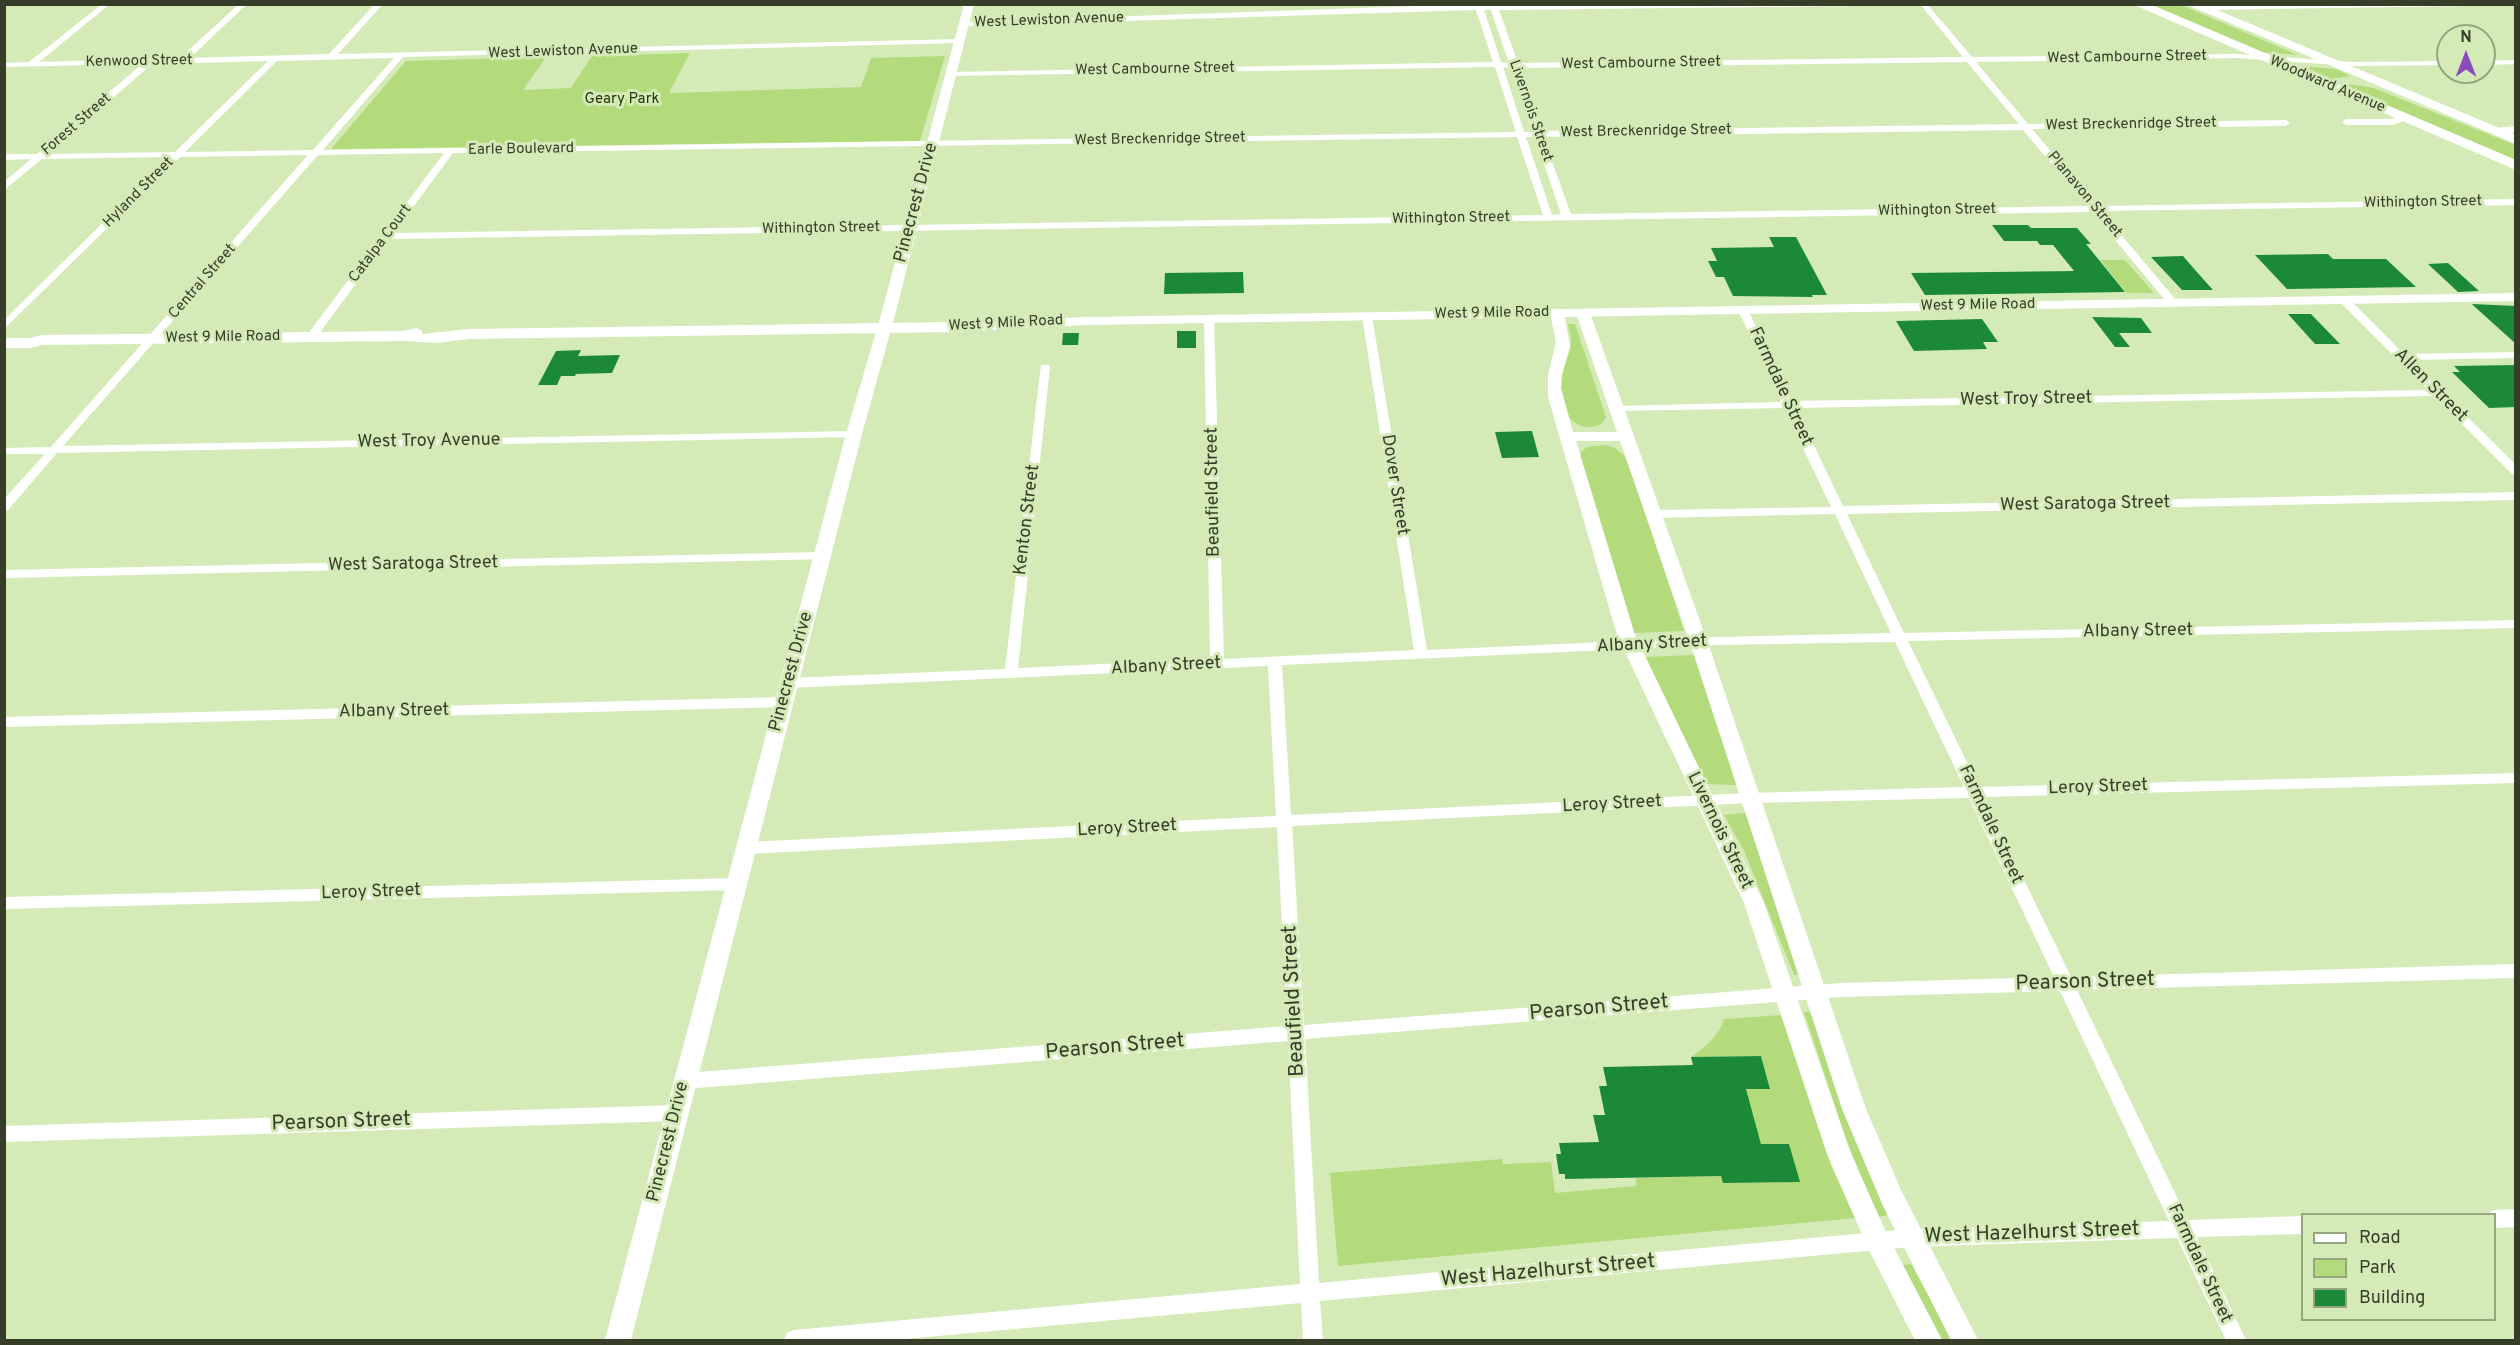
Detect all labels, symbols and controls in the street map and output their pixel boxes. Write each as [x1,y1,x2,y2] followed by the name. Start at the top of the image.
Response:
[974,9,1124,33] street label: West Lewiston Avenue
[2436,24,2496,84] north arrow
[2460,28,2472,48] text: N
[488,40,638,64] street label: West Lewiston Avenue
[2047,48,2207,68] street label: West Cambourne Street
[85,52,193,72] street label: Kenwood Street
[2266,52,2388,118] street label: Woodward Avenue
[1561,54,1721,74] street label: West Cambourne Street
[1504,58,1556,164] street label: Livernois Street
[1075,60,1235,80] street label: West Cambourne Street
[39,90,115,160] street label: Forest Street
[585,91,659,109] park label: Geary Park
[2045,115,2217,135] street label: West Breckenridge Street
[1560,122,1732,142] street label: West Breckenridge Street
[1074,130,1246,150] street label: West Breckenridge Street
[468,140,574,160] street label: Earle Boulevard
[891,141,943,265] street label: Pinecrest Drive
[2043,148,2125,242] street label: Planavon Street
[100,154,178,232] street label: Hyland Street
[2364,193,2482,213] street label: Withington Street
[346,201,416,287] street label: Catalpa Court
[1878,201,1996,221] street label: Withington Street
[1392,209,1510,229] street label: Withington Street
[762,219,880,239] street label: Withington Street
[166,241,240,323] street label: Central Street
[1920,296,2036,316] street label: West 9 Mile Road
[1434,304,1550,324] street label: West 9 Mile Road
[948,312,1064,336] street label: West 9 Mile Road
[1743,324,1817,450] street label: Farmdale Street
[165,328,281,348] street label: West 9 Mile Road
[2389,345,2471,427] street label: Allen Street
[1960,388,2092,412] street label: West Troy Street
[1202,427,1226,557] street label: Beaufield Street
[357,430,501,454] street label: West Troy Avenue
[1375,433,1413,537] street label: Dover Street
[1010,463,1046,577] street label: Kenton Street
[2000,493,2170,517] street label: West Saratoga Street
[328,553,498,577] street label: West Saratoga Street
[766,610,818,734] street label: Pinecrest Drive
[2083,620,2193,644] street label: Albany Street
[1596,631,1708,659] street label: Albany Street
[1110,653,1222,681] street label: Albany Street
[339,700,449,724] street label: Albany Street
[1953,762,2027,888] street label: Farmdale Street
[1681,769,1757,893] street label: Livernois Street
[2048,775,2148,801] street label: Leroy Street
[1562,792,1662,818] street label: Leroy Street
[1077,816,1177,842] street label: Leroy Street
[321,880,421,906] street label: Leroy Street
[1278,925,1312,1077] street label: Beaufield Street
[2015,968,2155,998] street label: Pearson Street
[1528,990,1670,1028] street label: Pearson Street
[1044,1029,1186,1067] street label: Pearson Street
[644,1080,694,1204] street label: Pinecrest Drive
[271,1108,411,1138] street label: Pearson Street
[2162,1201,2236,1327] street label: Farmdale Street
[2301,1213,2496,1321] legend
[1924,1218,2140,1250] street label: West Hazelhurst Street
[2359,1227,2401,1250] text: Road
[1440,1250,1656,1294] street label: West Hazelhurst Street
[2359,1257,2396,1280] text: Park
[2359,1287,2425,1310] text: Building

